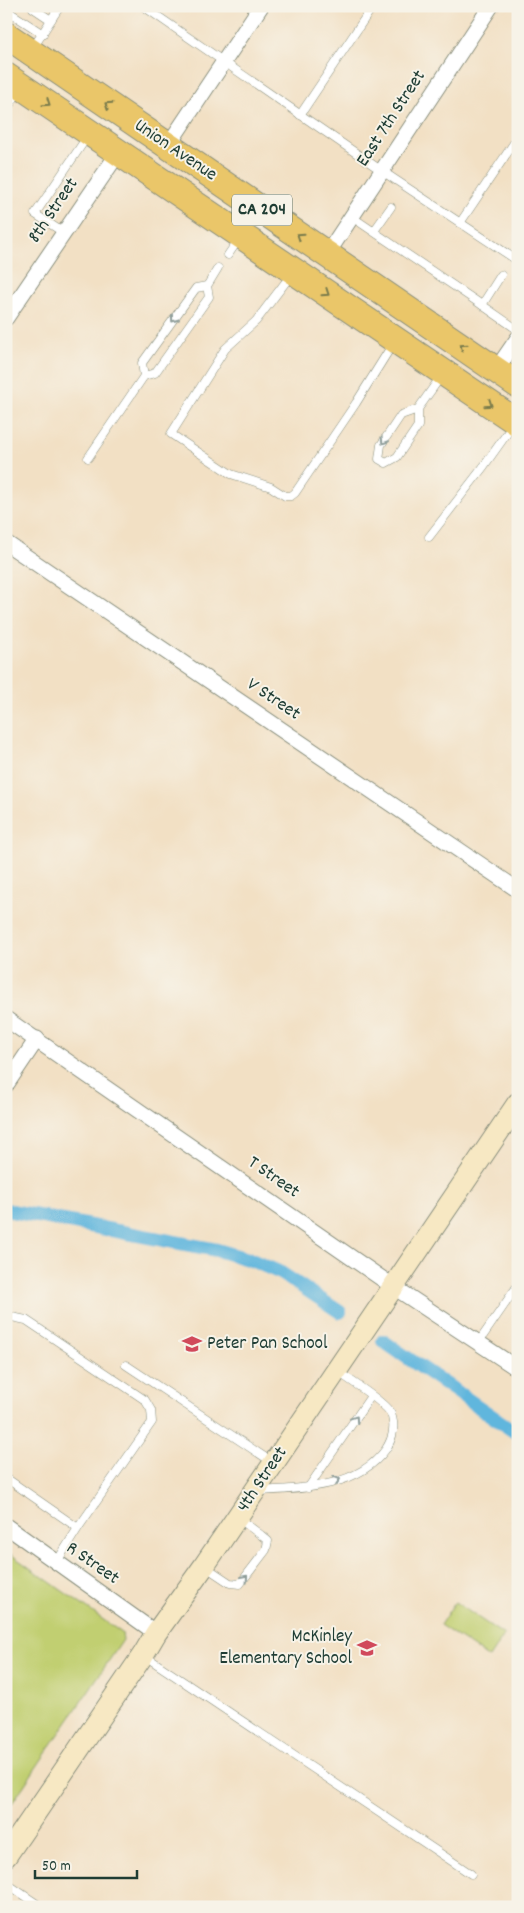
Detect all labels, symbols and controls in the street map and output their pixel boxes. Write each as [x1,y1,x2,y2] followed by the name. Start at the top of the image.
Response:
[351,65,433,173] street label: East 7th Street
[41,97,50,106] one-way arrow
[104,102,114,111] one-way arrow
[128,113,222,189] street label: Union Avenue
[22,173,86,249] street label: 8th Street
[232,194,292,226] road number: CA 204
[296,233,306,242] one-way arrow
[321,286,330,296] one-way arrow
[171,313,180,323] one-way arrow
[459,344,469,353] one-way arrow
[484,397,493,407] one-way arrow
[381,436,391,445] one-way arrow
[241,672,305,728] street label: V Street
[241,1150,305,1206] street label: T Street
[207,1331,328,1358] place label: Peter Pan School
[181,1333,203,1355] school or university icon: Peter Pan School
[349,1415,358,1425] one-way arrow
[231,1442,295,1518] street label: 4th Street
[333,1476,341,1486] one-way arrow
[60,1536,124,1592] street label: R Street
[239,1575,248,1584] one-way arrow
[219,1624,352,1673] place label: McKinley Elementary School
[356,1637,378,1659] school or university icon: McKinley Elementary School
[35,1848,138,1880] scale bar
[42,1856,71,1878] text: 50 m

